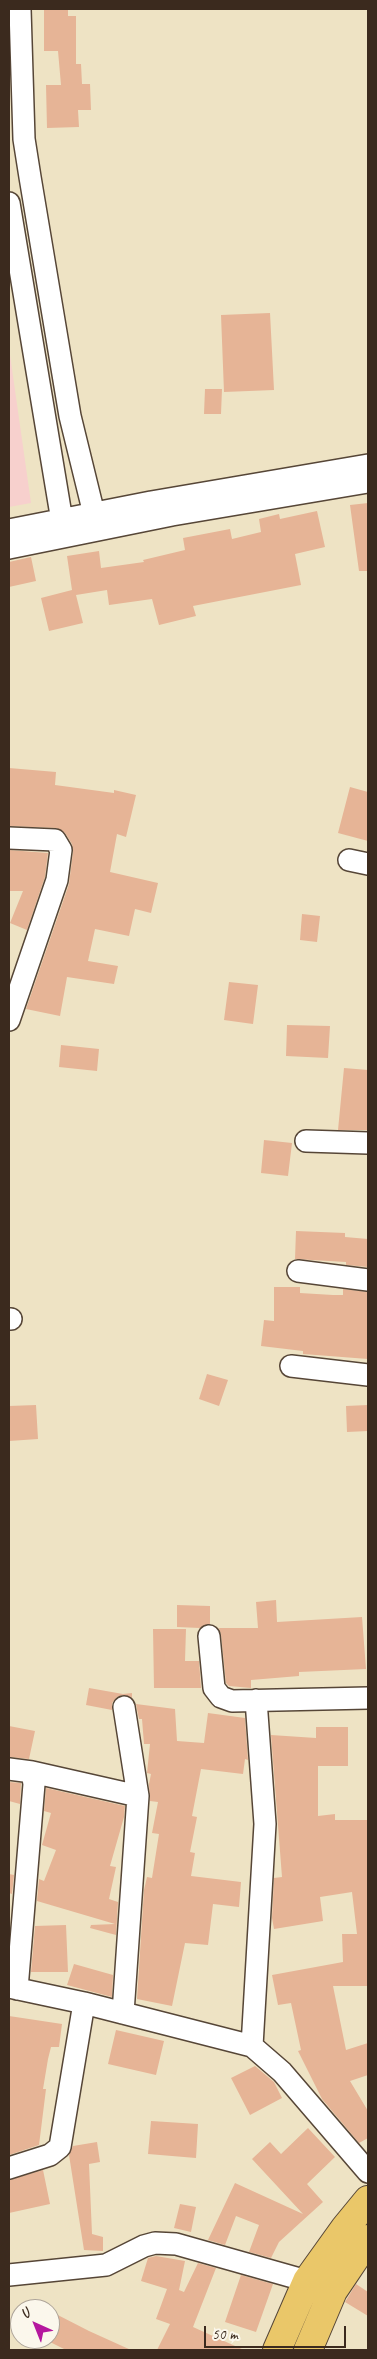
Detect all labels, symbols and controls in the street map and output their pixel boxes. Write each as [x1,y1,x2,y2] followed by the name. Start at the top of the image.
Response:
[10,2299,60,2349] north arrow
[17,2305,33,2322] text: U
[207,2316,350,2348] scale bar
[212,2325,238,2344] text: 50 m

